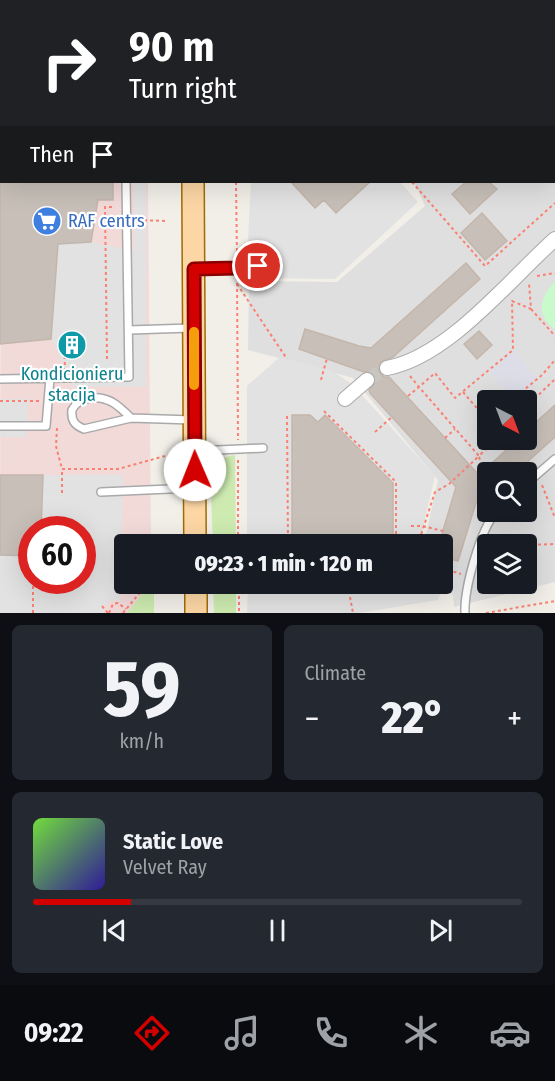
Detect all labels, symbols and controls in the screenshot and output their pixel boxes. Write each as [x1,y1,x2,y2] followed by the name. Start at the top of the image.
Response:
[129,22,214,72] text: 90 m
[30,24,108,102] icon: right
[129,73,237,105] text: Turn right
[86,138,119,171] icon: arrive
[30,141,74,168] text: Then
[31,205,63,237] supermarket icon: RAF centrs
[68,210,145,232] place label: RAF centrs
[232,240,283,291] pin
[241,249,274,282] icon: arrive
[56,329,88,361] building icon: Kondicionieru stacija
[21,363,123,406] place label: Kondicionieru stacija
[477,390,537,450] north arrow
[477,390,537,594] map controls
[163,438,227,502] position arrow
[477,462,537,522] button: search
[18,516,96,594] speed limit sign: 60
[477,534,537,594] button: layers
[194,550,373,577] text: 09:23 · 1 min · 120 m
[103,643,180,737] text: 59
[305,661,366,685] text: Climate
[382,691,445,745] text: 22°
[305,699,319,739] text: −
[507,699,522,739] text: +
[119,729,164,753] text: km/h
[123,828,223,855] text: Static Love
[123,855,207,879] text: Velvet Ray
[98,914,131,947] icon: previous
[261,914,294,947] icon: pause
[424,914,457,947] icon: next
[131,1012,173,1054] icon: directions
[221,1012,263,1054] icon: music
[310,1012,352,1054] icon: phone
[400,1012,442,1054] icon: climate
[489,1012,531,1054] icon: car
[24,1017,83,1049] text: 09:22

